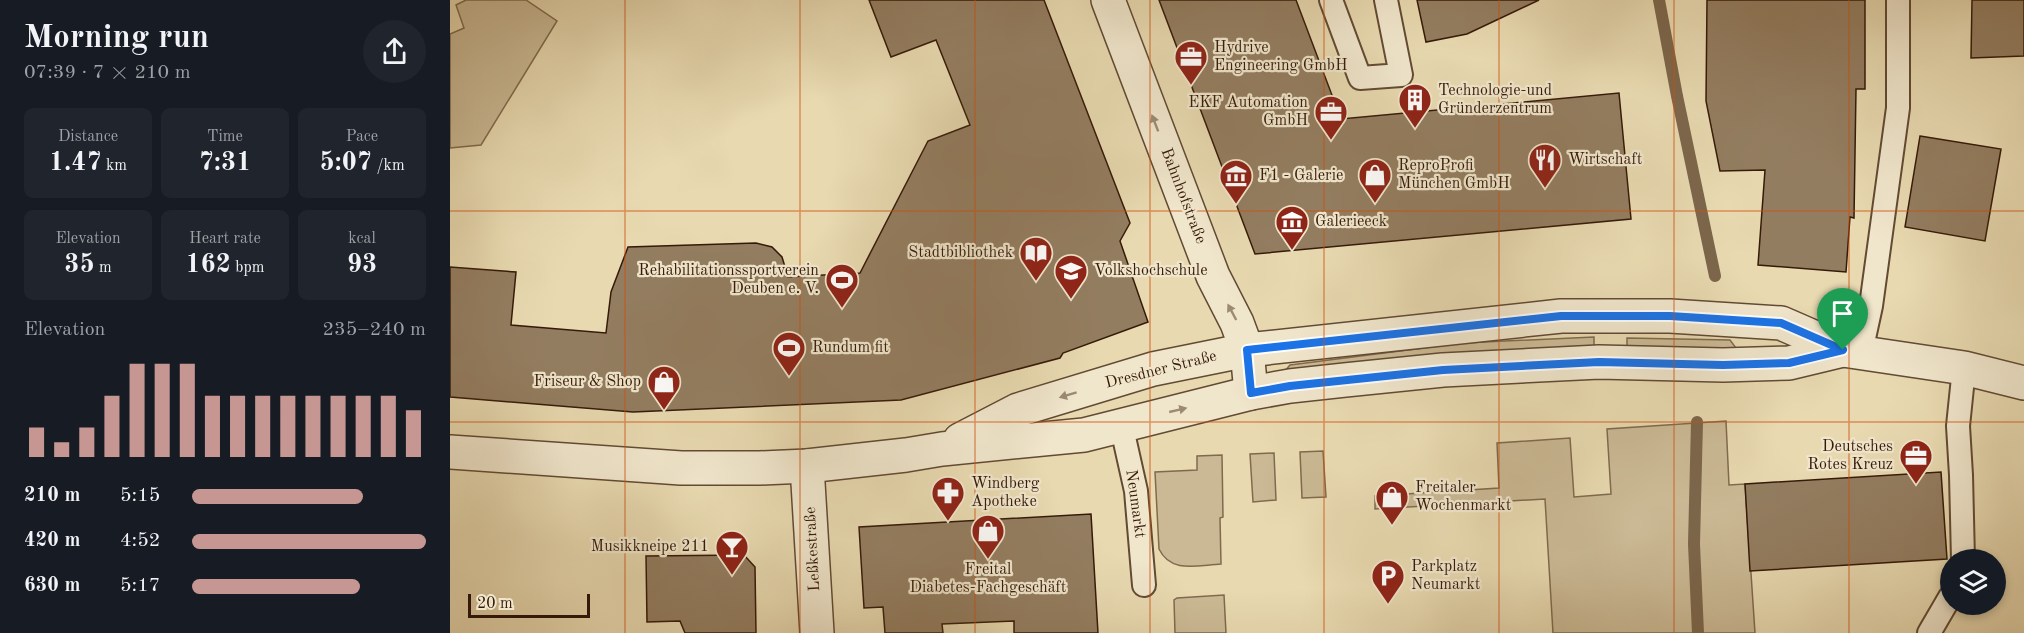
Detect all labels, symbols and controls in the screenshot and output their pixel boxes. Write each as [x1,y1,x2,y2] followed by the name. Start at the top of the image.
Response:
[363,20,426,83] button: share
[24,22,209,55] text: Morning run
[1173,39,1209,86] office icon: Hydrive Engineering GmbH
[1214,40,1348,74] place label: Hydrive Engineering GmbH
[24,63,191,83] text: 07:39 · 7 × 210 m
[1397,82,1433,129] building icon: Technologie-und Gründerzentrum
[1438,83,1552,117] place label: Technologie-und Gründerzentrum
[1313,94,1349,141] office icon: EKF Automation GmbH
[1188,95,1308,129] place label: EKF Automation GmbH
[1150,114,1160,132] one-way arrow
[58,129,118,145] text: Distance
[207,129,243,145] text: Time
[346,129,378,145] text: Pace
[1527,142,1563,189] restaurant icon: Wirtschaft
[1157,146,1209,246] street label: Bahnhofstraße
[49,150,102,176] text: 1.47
[199,150,251,176] text: 7:31
[319,150,372,176] text: 5:07
[1568,152,1643,168] place label: Wirtschaft
[1357,157,1393,204] shop icon: ReproProfi München GmbH
[102,158,127,174] text: km
[372,158,405,174] text: /km
[1218,158,1254,205] museum icon: F1 - Galerie
[1398,158,1510,192] place label: ReproProfi München GmbH
[1259,168,1343,184] place label: F1 - Galerie
[1274,204,1310,251] museum icon: Galerieeck
[1315,214,1387,230] place label: Galerieeck
[55,231,121,247] text: Elevation
[189,231,261,247] text: Heart rate
[348,231,376,247] text: kcal
[1018,235,1054,282] library icon: Stadtbibliothek
[908,245,1013,261] place label: Stadtbibliothek
[64,252,94,278] text: 35
[186,252,231,278] text: 162
[347,252,377,278] text: 93
[1053,253,1089,300] school or university icon: Volkshochschule
[94,260,112,276] text: m
[231,260,264,276] text: bpm
[824,262,860,309] sports icon: Rehabilitationssportverein Deuben e. V.
[638,263,819,297] place label: Rehabilitationssportverein Deuben e. V.
[1094,263,1208,279] place label: Volkshochschule
[1817,288,1868,350] pin
[1826,297,1859,330] icon: arrive
[1227,303,1237,320] one-way arrow
[24,320,105,340] text: Elevation
[323,320,426,340] text: 235–240 m
[771,330,807,377] sports icon: Rundum fit
[812,340,889,356] place label: Rundum fit
[1104,348,1218,392] street label: Dresdner Straße
[646,364,682,411] shop icon: Friseur & Shop
[534,374,641,390] place label: Friseur & Shop
[1059,391,1077,400] one-way arrow
[1169,405,1187,415] one-way arrow
[1898,438,1934,485] office icon: Deutsches Rotes Kreuz
[1808,439,1893,473] place label: Deutsches Rotes Kreuz
[1122,469,1148,540] street label: Neumarkt
[930,475,966,522] pharmacy icon: Windberg Apotheke
[971,476,1040,510] place label: Windberg Apotheke
[1374,479,1410,526] shop icon: Freitaler Wochenmarkt
[1415,480,1512,514] place label: Freitaler Wochenmarkt
[24,486,80,506] text: 210 m
[120,486,160,506] text: 5:15
[803,506,823,592] street label: Leßkestraße
[970,513,1006,560] shop icon: Freital Diabetes-Fachgeschäft
[714,529,750,576] bar icon: Musikkneipe 211
[24,531,80,551] text: 420 m
[120,531,160,551] text: 4:52
[591,539,709,555] place label: Musikkneipe 211
[1940,549,2006,615] map controls
[1940,549,2006,615] button: layers
[1370,558,1406,605] parking icon: Parkplatz Neumarkt
[1411,559,1481,593] place label: Parkplatz Neumarkt
[910,562,1067,596] place label: Freital Diabetes-Fachgeschäft
[24,576,80,596] text: 630 m
[120,576,160,596] text: 5:17
[468,591,590,618] scale bar
[477,596,513,612] text: 20 m

